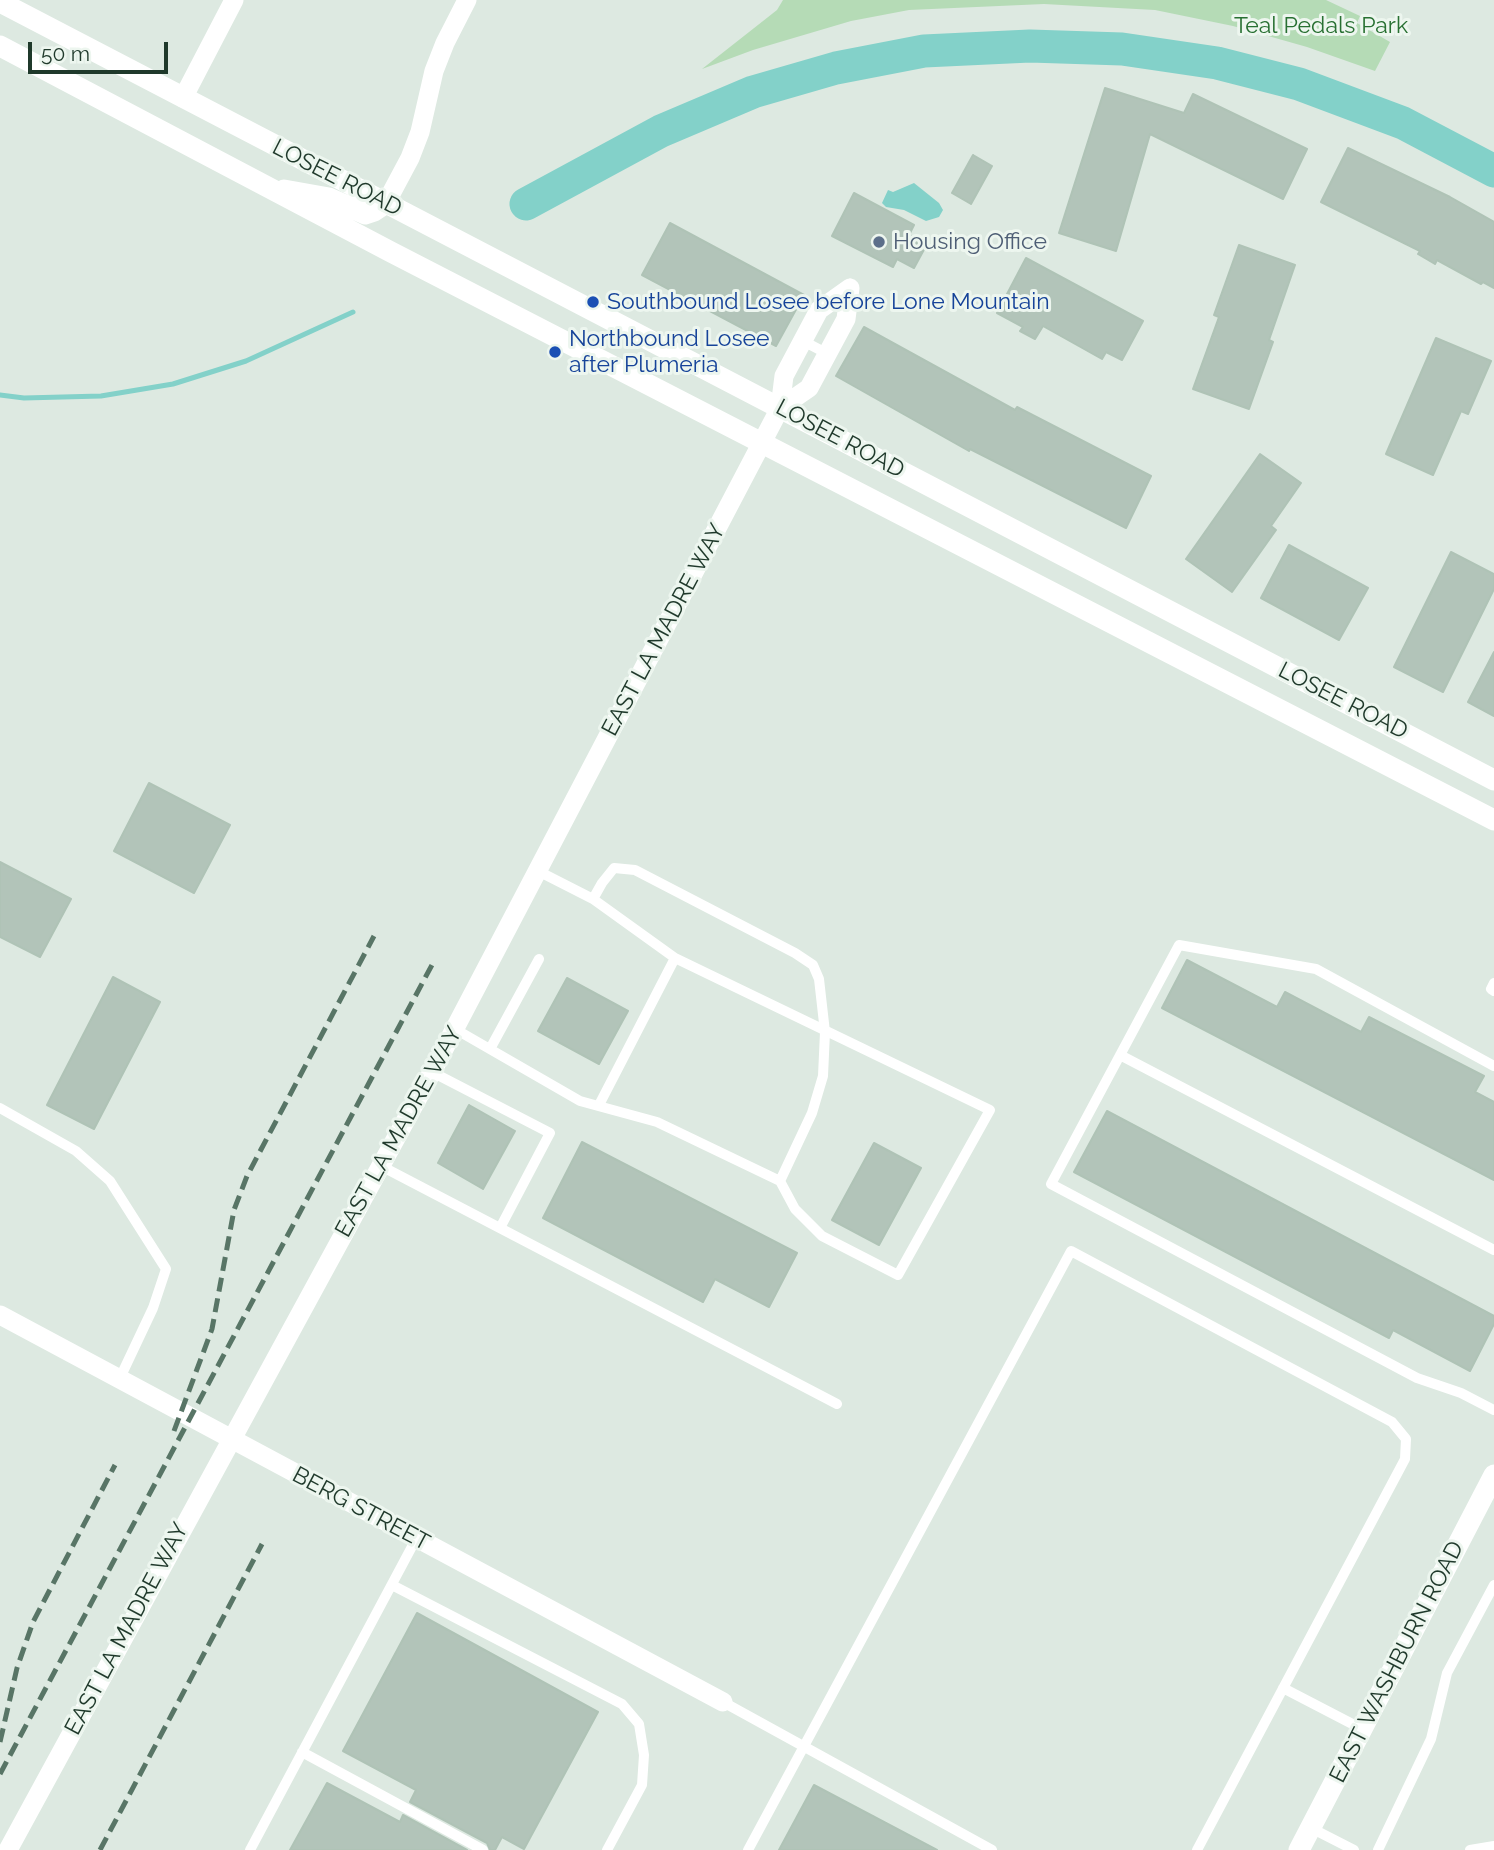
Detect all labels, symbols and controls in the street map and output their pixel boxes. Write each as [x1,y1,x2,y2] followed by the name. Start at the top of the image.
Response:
[1234,12,1408,40] park label: Teal Pedals Park
[32,28,172,72] scale bar
[41,41,90,66] text: 50 m
[268,134,406,222] street label: LOSEE ROAD
[893,228,1047,256] place label: Housing Office
[871,234,887,250] marker: Housing Office
[607,288,1050,316] place label: Southbound Losee before Lone Mountain
[585,294,601,310] marker: Southbound Losee before Lone Mountain
[569,325,770,379] place label: Northbound Losee after Plumeria
[547,344,563,360] marker: Northbound Losee after Plumeria
[771,394,909,484] street label: LOSEE ROAD
[596,519,732,741] street label: EAST LA MADRE WAY
[1274,657,1412,745] street label: LOSEE ROAD
[330,1022,468,1242] street label: EAST LA MADRE WAY
[288,1461,434,1557] street label: BERG STREET
[59,1518,195,1740] street label: EAST LA MADRE WAY
[1324,1537,1470,1787] street label: EAST WASHBURN ROAD

